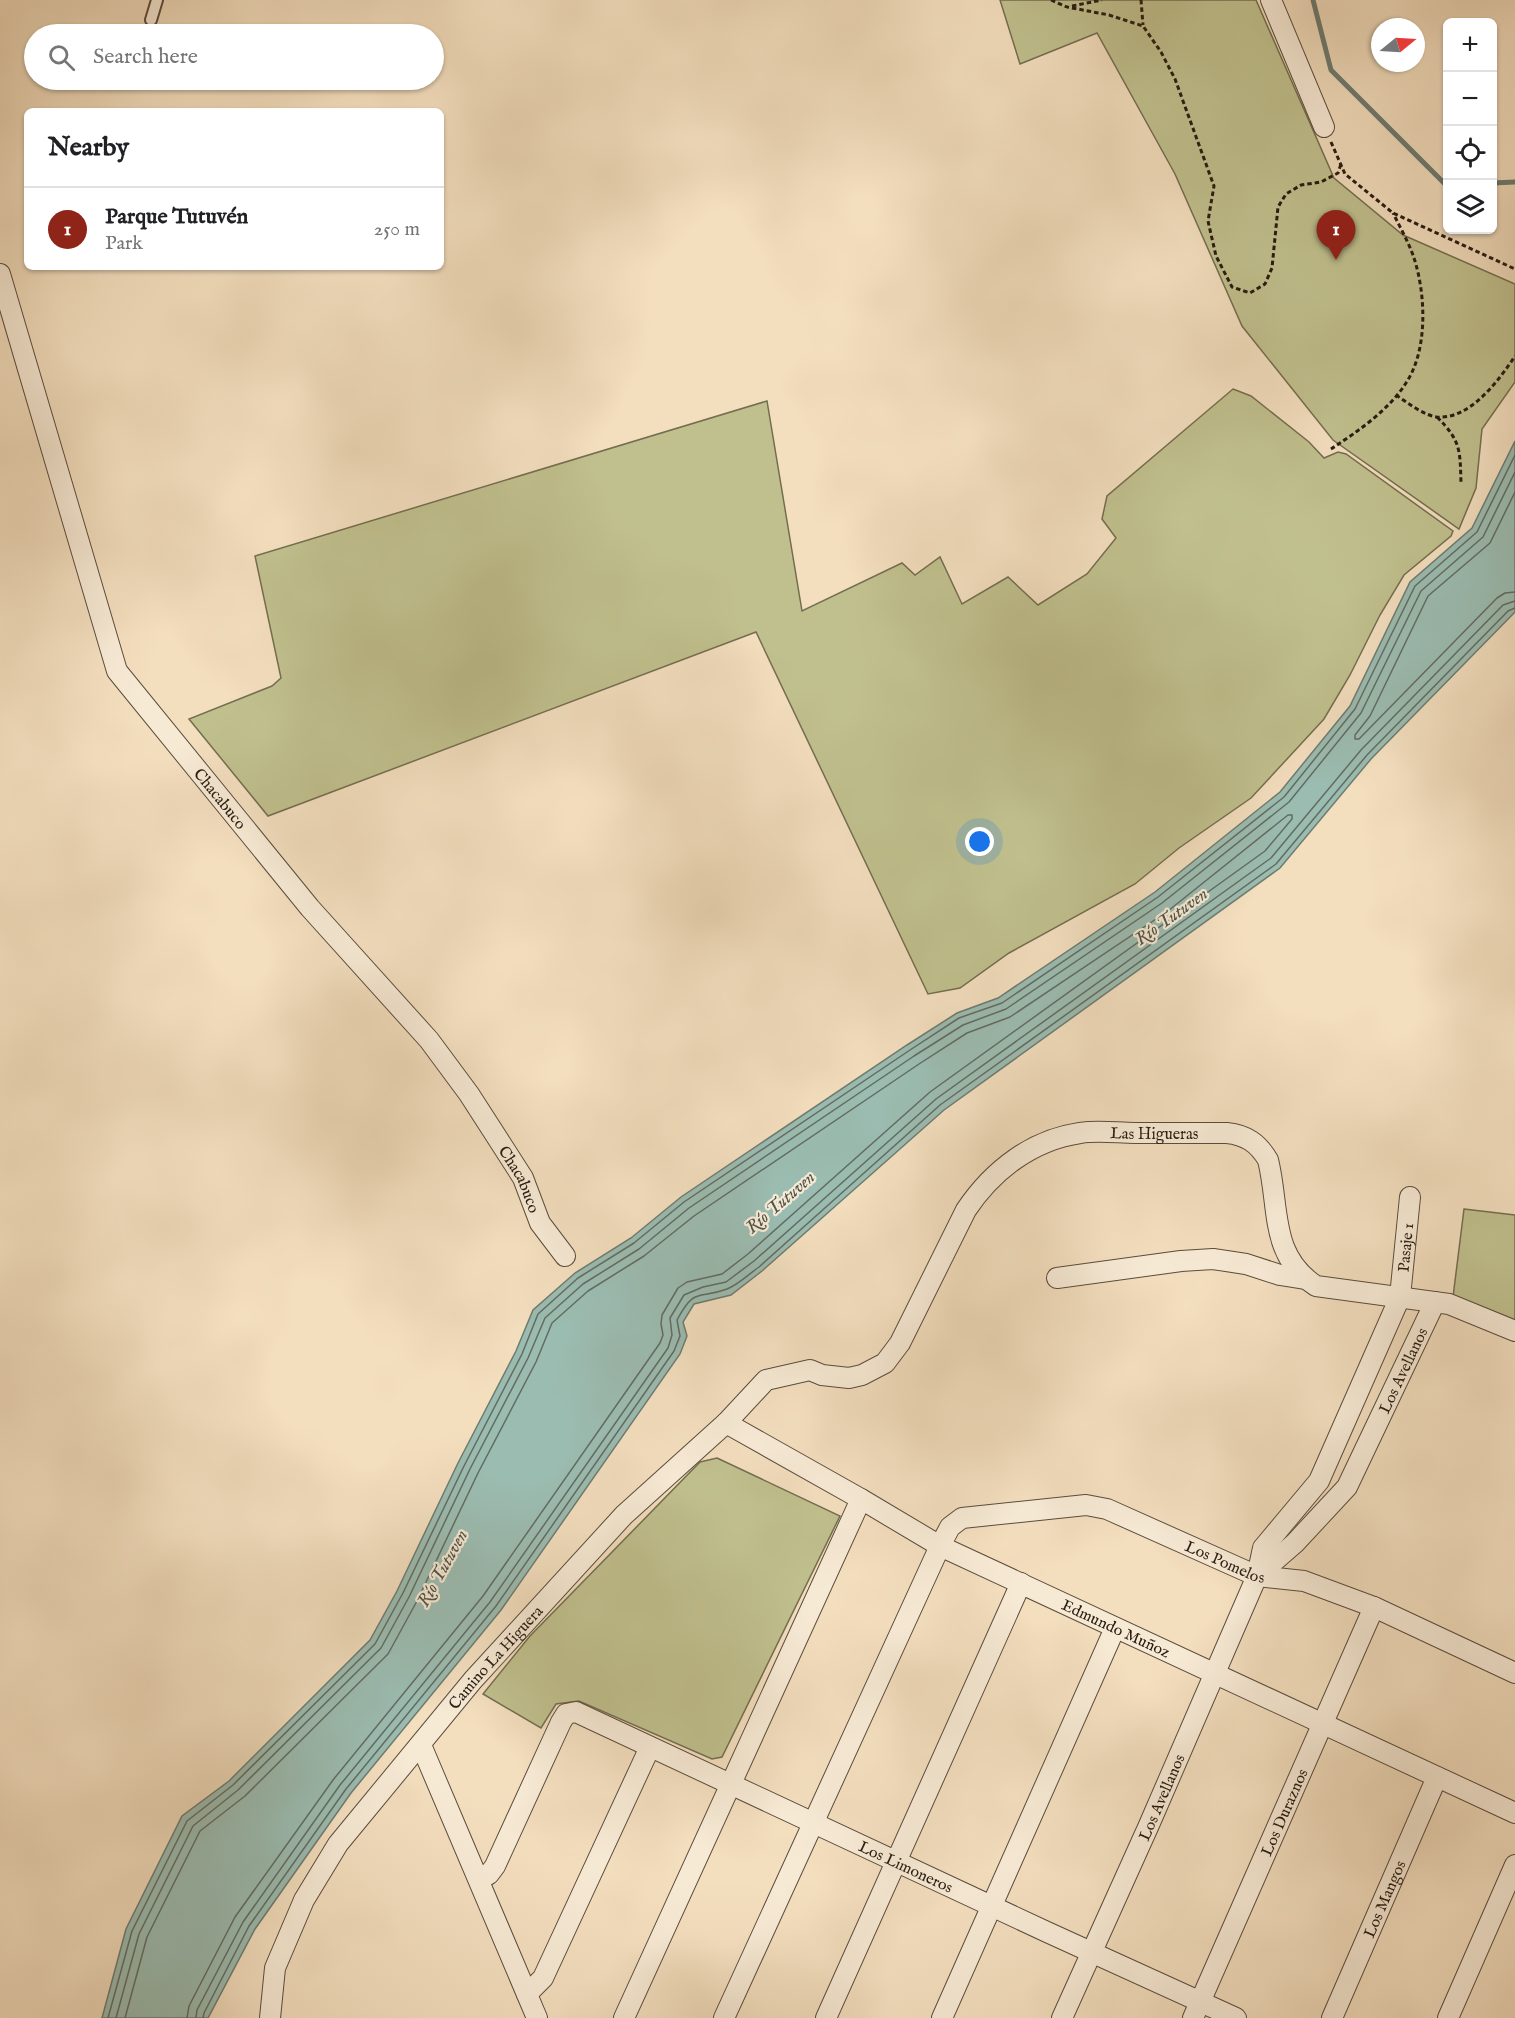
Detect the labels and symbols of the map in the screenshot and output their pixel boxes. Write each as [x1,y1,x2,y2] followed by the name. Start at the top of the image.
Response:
[1371,18,1425,72] north arrow
[1316,210,1356,260] pin: 1
[188,765,250,834] street label: Chacabuco
[965,827,994,856] your location
[1131,883,1213,951] water label: Río Tutuven
[1110,1124,1199,1145] street label: Las Higueras
[493,1143,543,1216] street label: Chacabuco
[741,1167,821,1240] water label: Río Tutuven
[1395,1222,1419,1273] street label: Pasaje 1
[1375,1325,1433,1417] street label: Los Avellanos
[413,1526,474,1611] water label: Río Tutuven
[1181,1537,1266,1589] street label: Los Pomelos
[1058,1596,1173,1663] street label: Edmundo Muñoz
[445,1602,548,1714] street label: Camino La Higuera
[1135,1751,1191,1845] street label: Los Avellanos
[1258,1766,1314,1860] street label: Los Duraznos
[855,1837,956,1899] street label: Los Limoneros
[1360,1857,1412,1942] street label: Los Mangos

